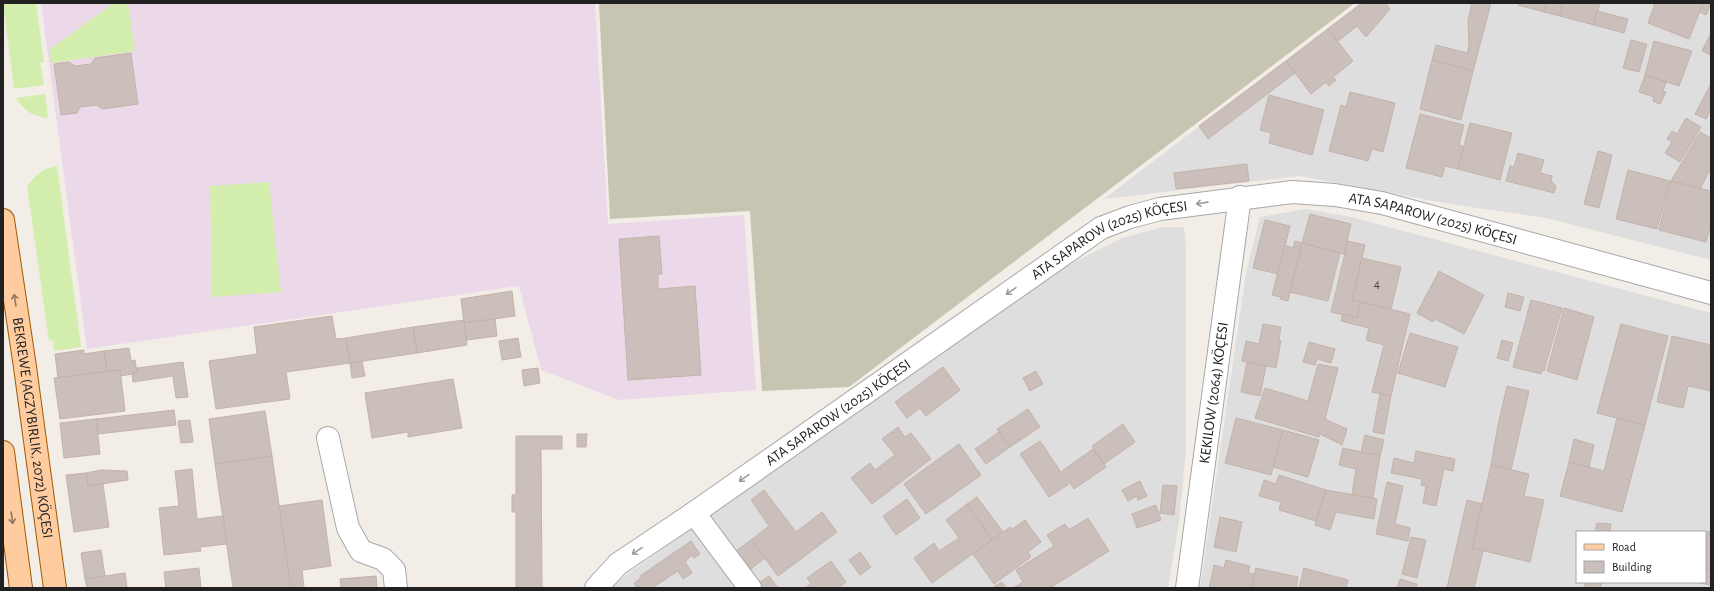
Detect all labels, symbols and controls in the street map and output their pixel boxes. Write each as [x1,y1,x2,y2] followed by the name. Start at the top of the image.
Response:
[1348,190,1519,247] street label: ATA SAPAROW (2025) KÖÇESI
[1028,198,1188,282] street label: ATA SAPAROW (2025) KÖÇESI
[1196,199,1209,207] one-way arrow
[1374,278,1380,291] house number: 4
[1006,287,1017,295] one-way arrow
[11,294,19,307] one-way arrow
[10,316,56,539] street label: BEKREWE (AGZYBIRLIK, 2072) KÖÇESI
[1196,321,1230,464] street label: KEKILOW (2064) KÖÇESI
[763,356,913,468] street label: ATA SAPAROW (2025) KÖÇESI
[739,474,750,482] one-way arrow
[8,511,16,524] one-way arrow
[1576,531,1706,583] legend
[1612,541,1636,553] text: Road
[631,548,643,556] one-way arrow
[1612,561,1652,573] text: Building

